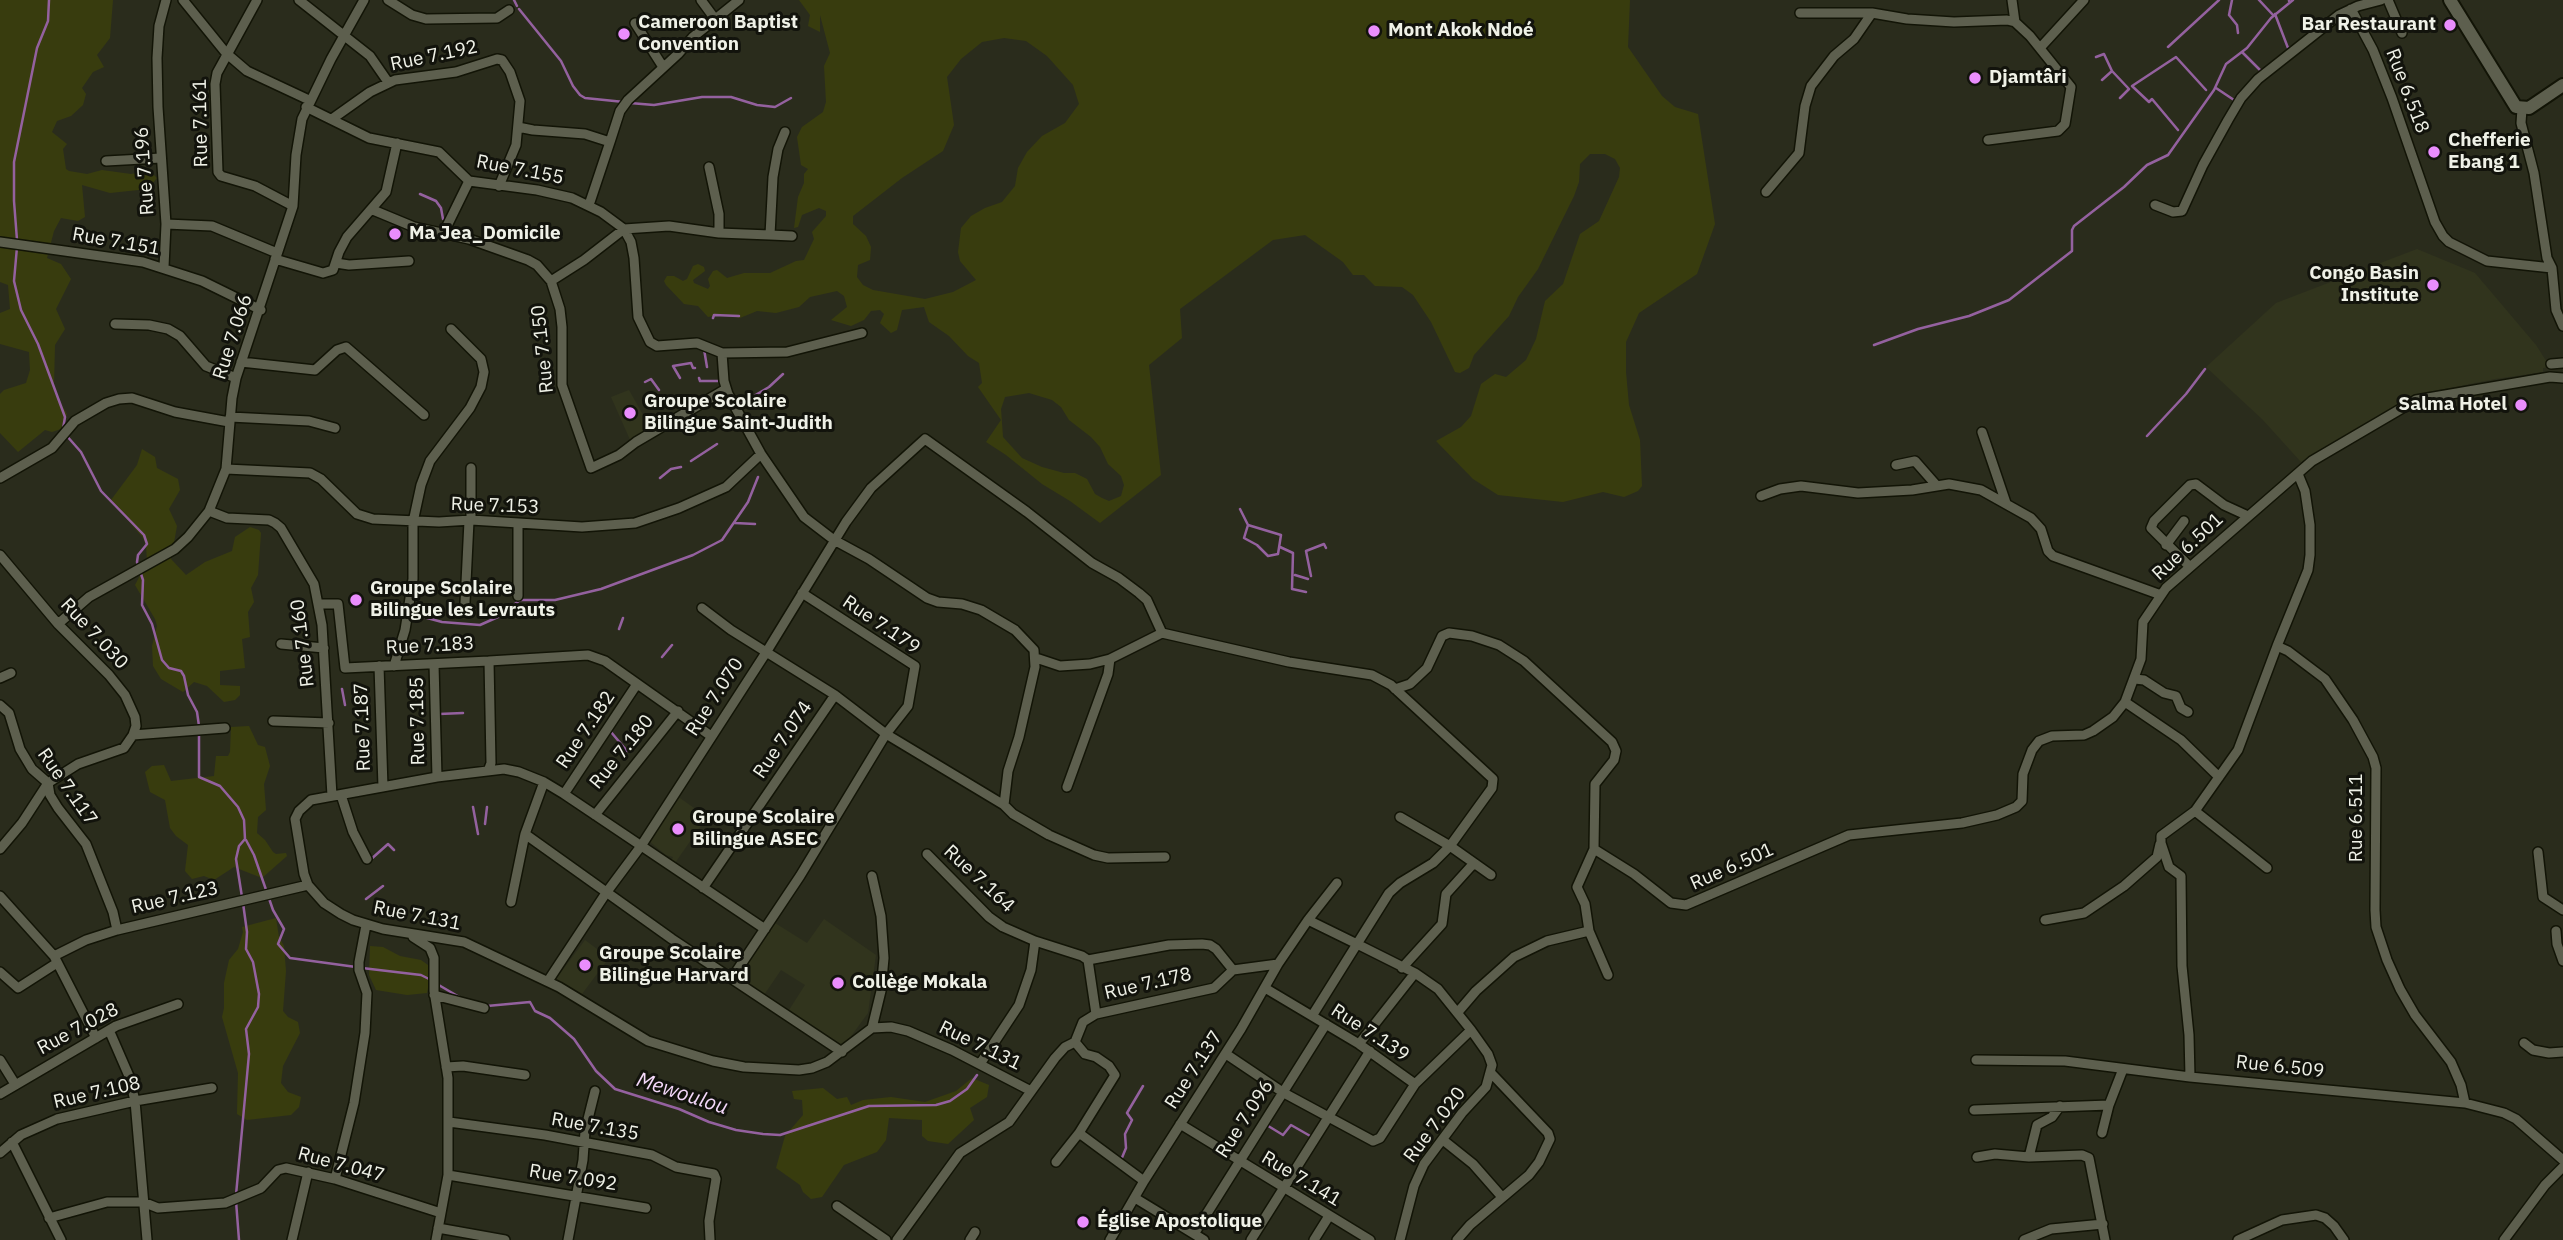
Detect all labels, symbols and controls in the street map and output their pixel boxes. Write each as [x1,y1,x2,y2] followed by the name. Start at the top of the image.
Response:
[638,12,798,56] place label: Cameroon Baptist Convention
[2301,14,2436,36] place label: Bar Restaurant
[2442,17,2458,33] marker: Bar Restaurant
[1388,20,1534,42] place label: Mont Akok Ndoé
[1366,23,1382,39] marker: Mont Akok Ndoé
[616,26,632,42] marker: Cameroon Baptist Convention
[388,36,480,76] street label: Rue 7.192
[2380,46,2434,136] street label: Rue 6.518
[1989,67,2067,89] place label: Djamtâri
[1967,70,1983,86] marker: Djamtâri
[189,78,213,168] street label: Rue 7.161
[131,126,159,216] street label: Rue 7.196
[2448,130,2531,174] place label: Chefferie Ebang 1
[2426,144,2442,160] marker: Chefferie Ebang 1
[474,150,566,190] street label: Rue 7.155
[70,223,162,261] street label: Rue 7.151
[409,223,561,245] place label: Ma Jea_Domicile
[387,226,403,242] marker: Ma Jea_Domicile
[2309,263,2419,307] place label: Congo Basin Institute
[2425,277,2441,293] marker: Congo Basin Institute
[208,291,258,383] street label: Rue 7.066
[527,304,559,394] street label: Rue 7.150
[644,391,833,435] place label: Groupe Scolaire Bilingue Saint-Judith
[2398,394,2507,416] place label: Salma Hotel
[2513,397,2529,413] marker: Salma Hotel
[622,405,638,421] marker: Groupe Scolaire Bilingue Saint-Judith
[450,493,540,519] street label: Rue 7.153
[2148,508,2228,586] street label: Rue 6.501
[370,578,555,622] place label: Groupe Scolaire Bilingue les Levrauts
[838,591,924,659] street label: Rue 7.179
[348,592,364,608] marker: Groupe Scolaire Bilingue les Levrauts
[55,594,133,674] street label: Rue 7.030
[286,598,320,688] street label: Rue 7.160
[385,632,475,660] street label: Rue 7.183
[681,654,749,740] street label: Rue 7.070
[406,676,430,766] street label: Rue 7.185
[350,682,376,772] street label: Rue 7.187
[552,687,620,773] street label: Rue 7.182
[749,697,817,783] street label: Rue 7.074
[585,710,659,794] street label: Rue 7.180
[32,744,102,830] street label: Rue 7.117
[2346,774,2368,862] street label: Rue 6.511
[692,807,835,851] place label: Groupe Scolaire Bilingue ASEC
[670,821,686,837] marker: Groupe Scolaire Bilingue ASEC
[1687,839,1777,895] street label: Rue 6.501
[939,840,1019,918] street label: Rue 7.164
[129,877,221,919] street label: Rue 7.123
[371,896,463,936] street label: Rue 7.131
[599,943,749,987] place label: Groupe Scolaire Bilingue Harvard
[577,957,593,973] marker: Groupe Scolaire Bilingue Harvard
[1102,963,1194,1005] street label: Rue 7.178
[852,972,987,994] place label: Collège Mokala
[830,975,846,991] marker: Collège Mokala
[34,998,122,1060] street label: Rue 7.028
[1327,999,1413,1067] street label: Rue 7.139
[935,1016,1025,1076] street label: Rue 7.131
[1160,1027,1228,1113] street label: Rue 7.137
[2235,1051,2325,1083] street label: Rue 6.509
[633,1067,731,1121] water label: Mewoulou
[51,1072,143,1114] street label: Rue 7.108
[1211,1076,1279,1162] street label: Rue 7.096
[1399,1083,1471,1167] street label: Rue 7.020
[549,1108,641,1146] street label: Rue 7.135
[295,1143,387,1187] street label: Rue 7.047
[1257,1146,1345,1212] street label: Rue 7.141
[527,1160,619,1196] street label: Rue 7.092
[1097,1211,1262,1233] place label: Église Apostolique
[1075,1214,1091,1230] marker: Église Apostolique

